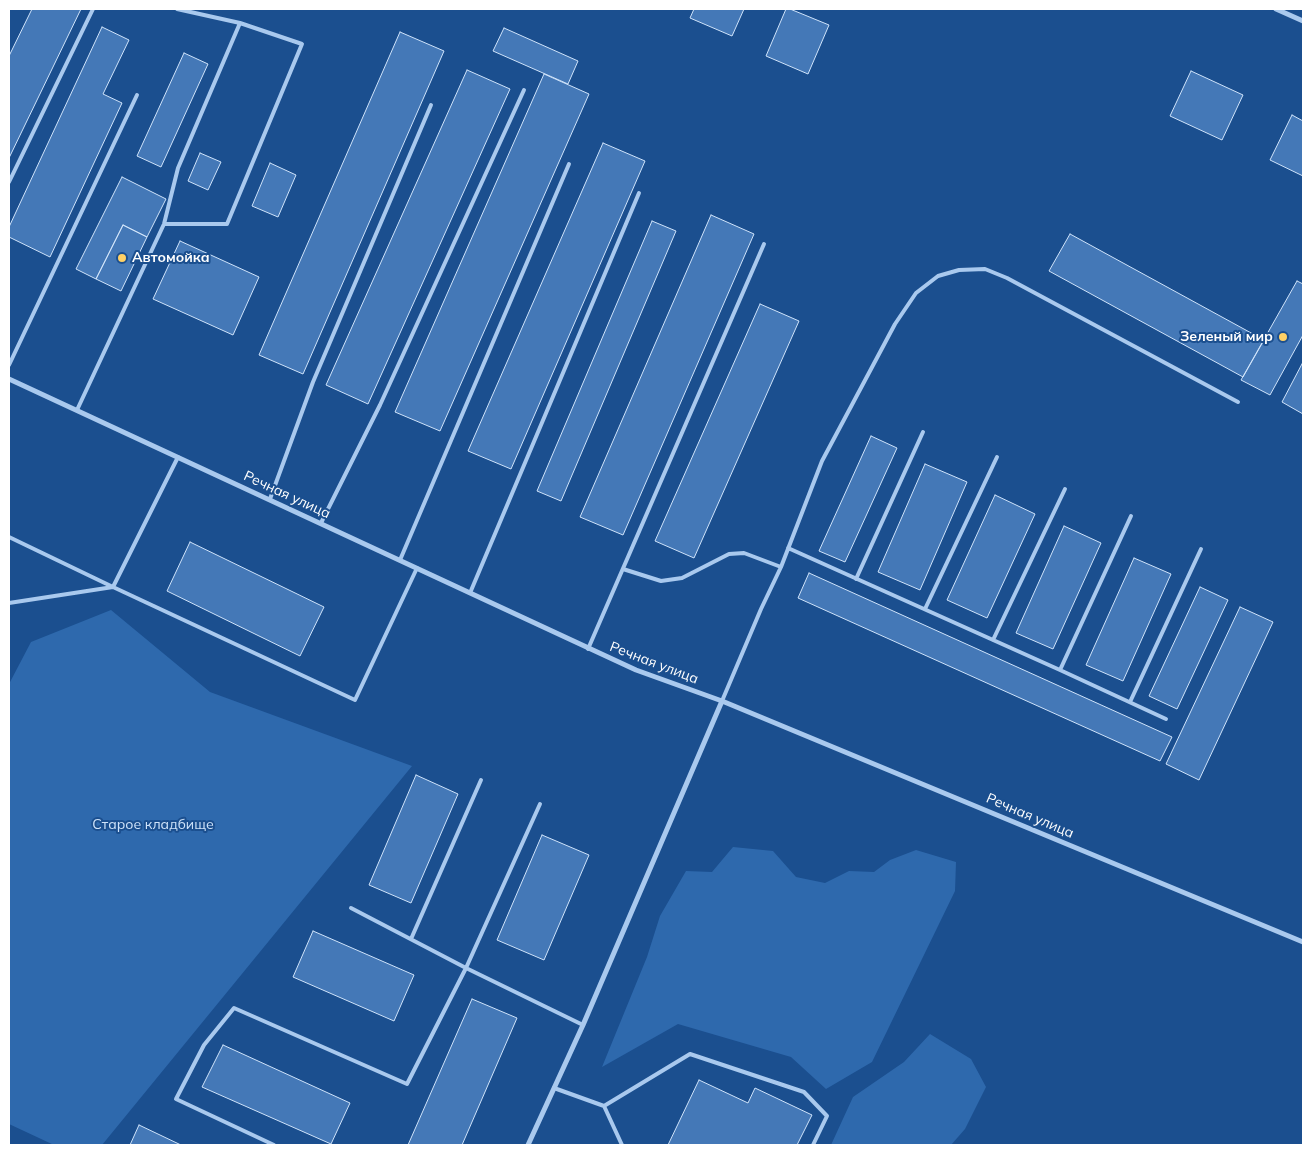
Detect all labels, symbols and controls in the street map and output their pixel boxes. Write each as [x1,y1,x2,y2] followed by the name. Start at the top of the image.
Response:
[132,250,210,266] place label: Автомойка
[116,252,128,264] marker: Автомойка
[1180,329,1273,345] place label: Зеленый мир
[1277,331,1289,343] marker: Зеленый мир
[241,468,333,522] street label: Речная улица
[607,638,701,688] street label: Речная улица
[984,790,1076,842] street label: Речная улица
[92,817,214,833] park label: Старое кладбище

